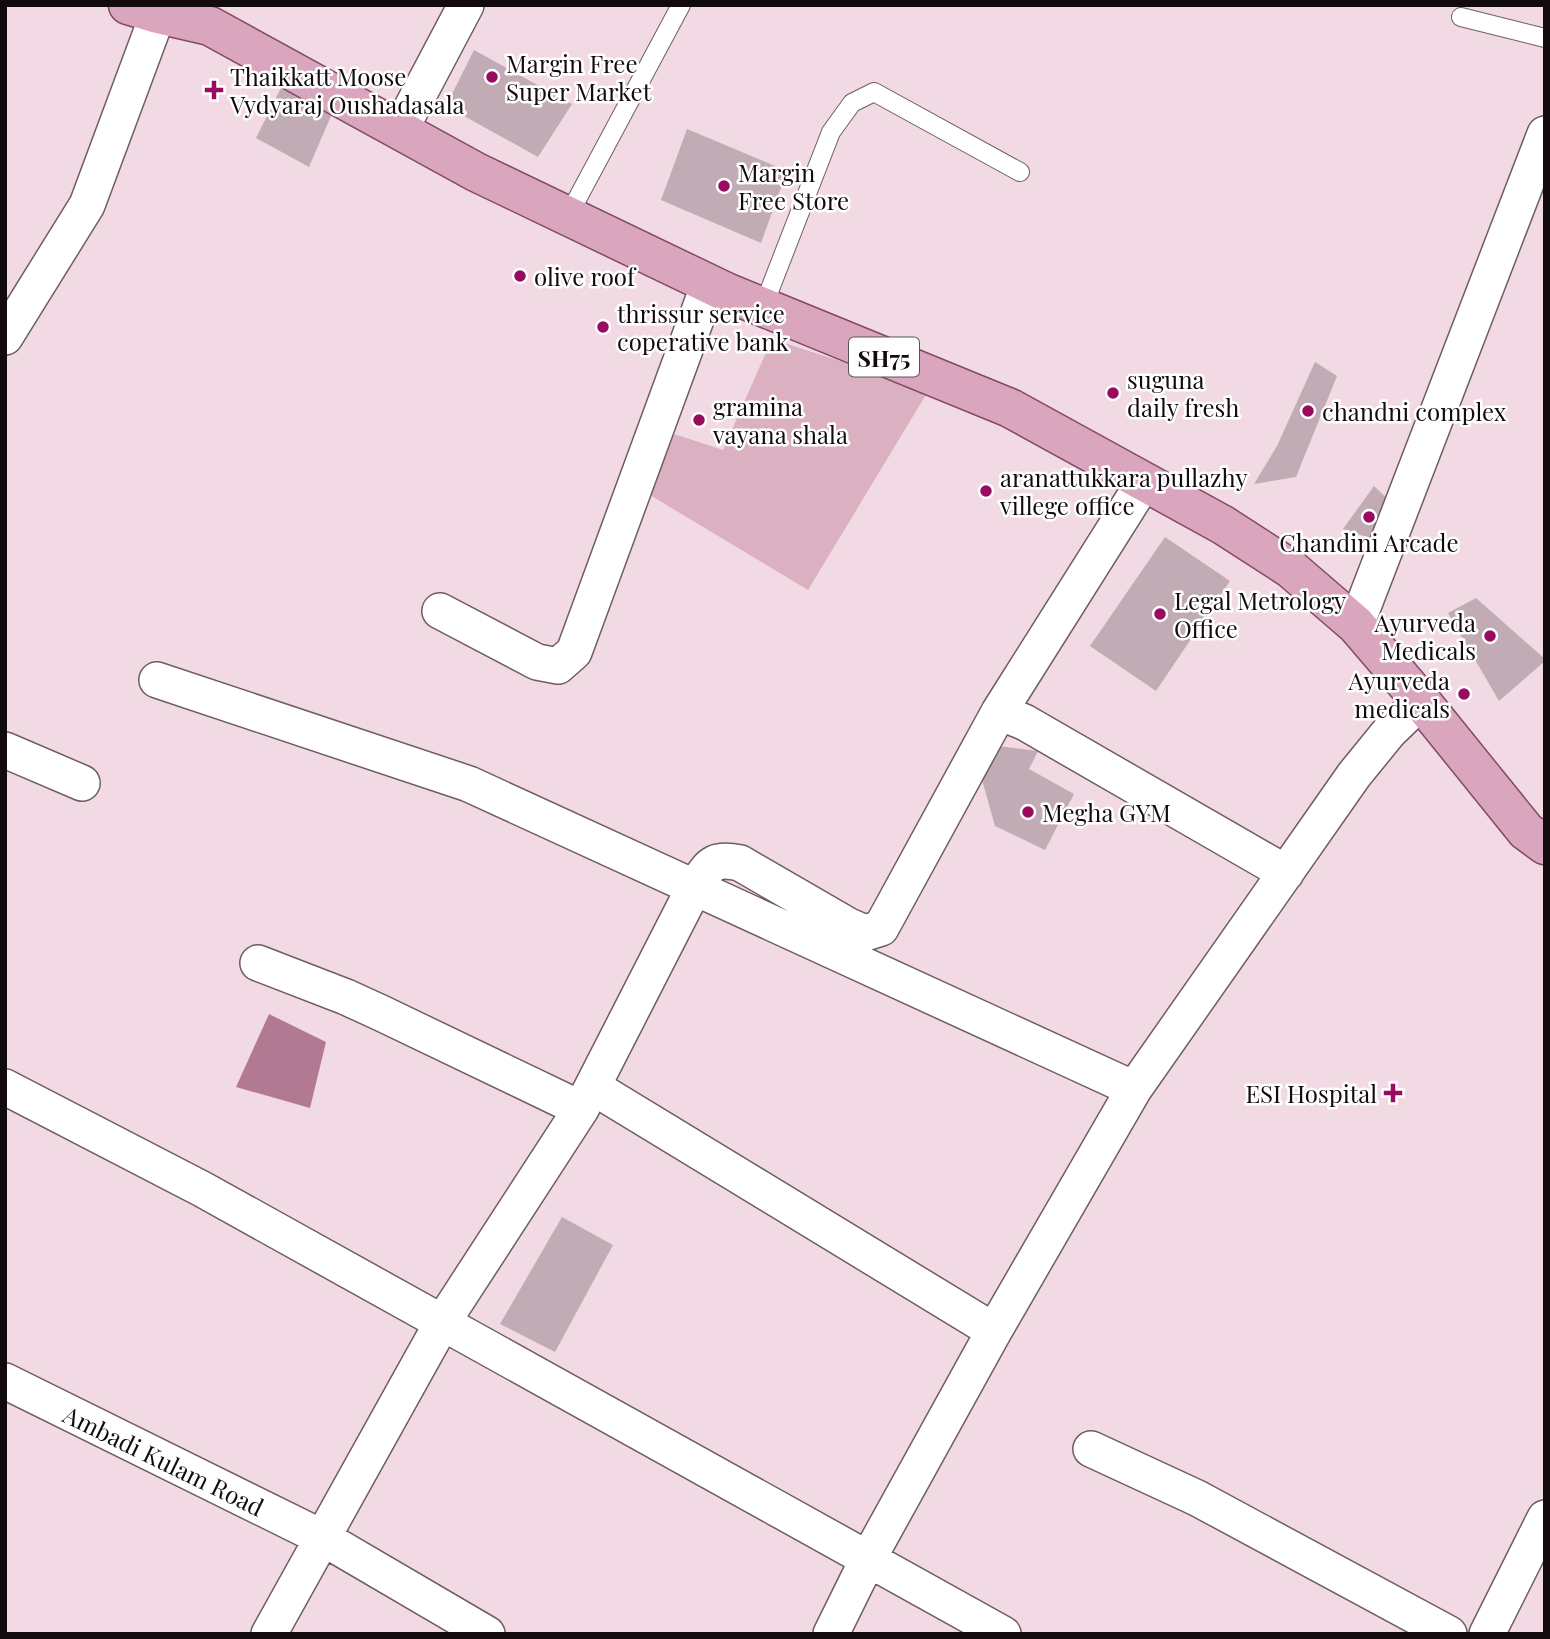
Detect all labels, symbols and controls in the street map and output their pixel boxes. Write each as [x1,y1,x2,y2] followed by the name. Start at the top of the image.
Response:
[506,47,652,107] place label: Margin Free Super Market
[229,60,465,120] place label: Thaikkatt Moose Vydyaraj Oushadasala
[484,69,500,85] marker: Margin Free Super Market
[204,80,224,100] marker: Thaikkatt Moose Vydyaraj Oushadasala
[738,156,849,216] place label: Margin Free Store
[716,178,732,194] marker: Margin Free Store
[534,260,637,292] place label: olive roof
[512,268,528,284] marker: olive roof
[617,297,789,357] place label: thrissur service coperative bank
[595,319,611,335] marker: thrissur service coperative bank
[849,338,919,376] road number: SH75
[1127,363,1239,423] place label: suguna daily fresh
[1105,385,1121,401] marker: suguna daily fresh
[712,390,848,450] place label: gramina vayana shala
[1322,395,1507,427] place label: chandni complex
[1300,403,1316,419] marker: chandni complex
[691,412,707,428] marker: gramina vayana shala
[999,461,1248,521] place label: aranattukkara pullazhy villege office
[978,483,994,499] marker: aranattukkara pullazhy villege office
[1361,509,1377,525] marker: Chandini Arcade
[1279,526,1459,558] place label: Chandini Arcade
[1174,584,1346,644] place label: Legal Metrology Office
[1152,606,1168,622] marker: Legal Metrology Office
[1374,606,1476,666] place label: Ayurveda Medicals
[1482,628,1498,644] marker: Ayurveda Medicals
[1348,664,1450,724] place label: Ayurveda medicals
[1456,686,1472,702] marker: Ayurveda medicals
[1042,796,1171,828] place label: Megha GYM
[1020,804,1036,820] marker: Megha GYM
[1245,1077,1377,1109] place label: ESI Hospital
[1383,1083,1403,1103] marker: ESI Hospital
[58,1397,270,1522] street label: Ambadi Kulam Road

